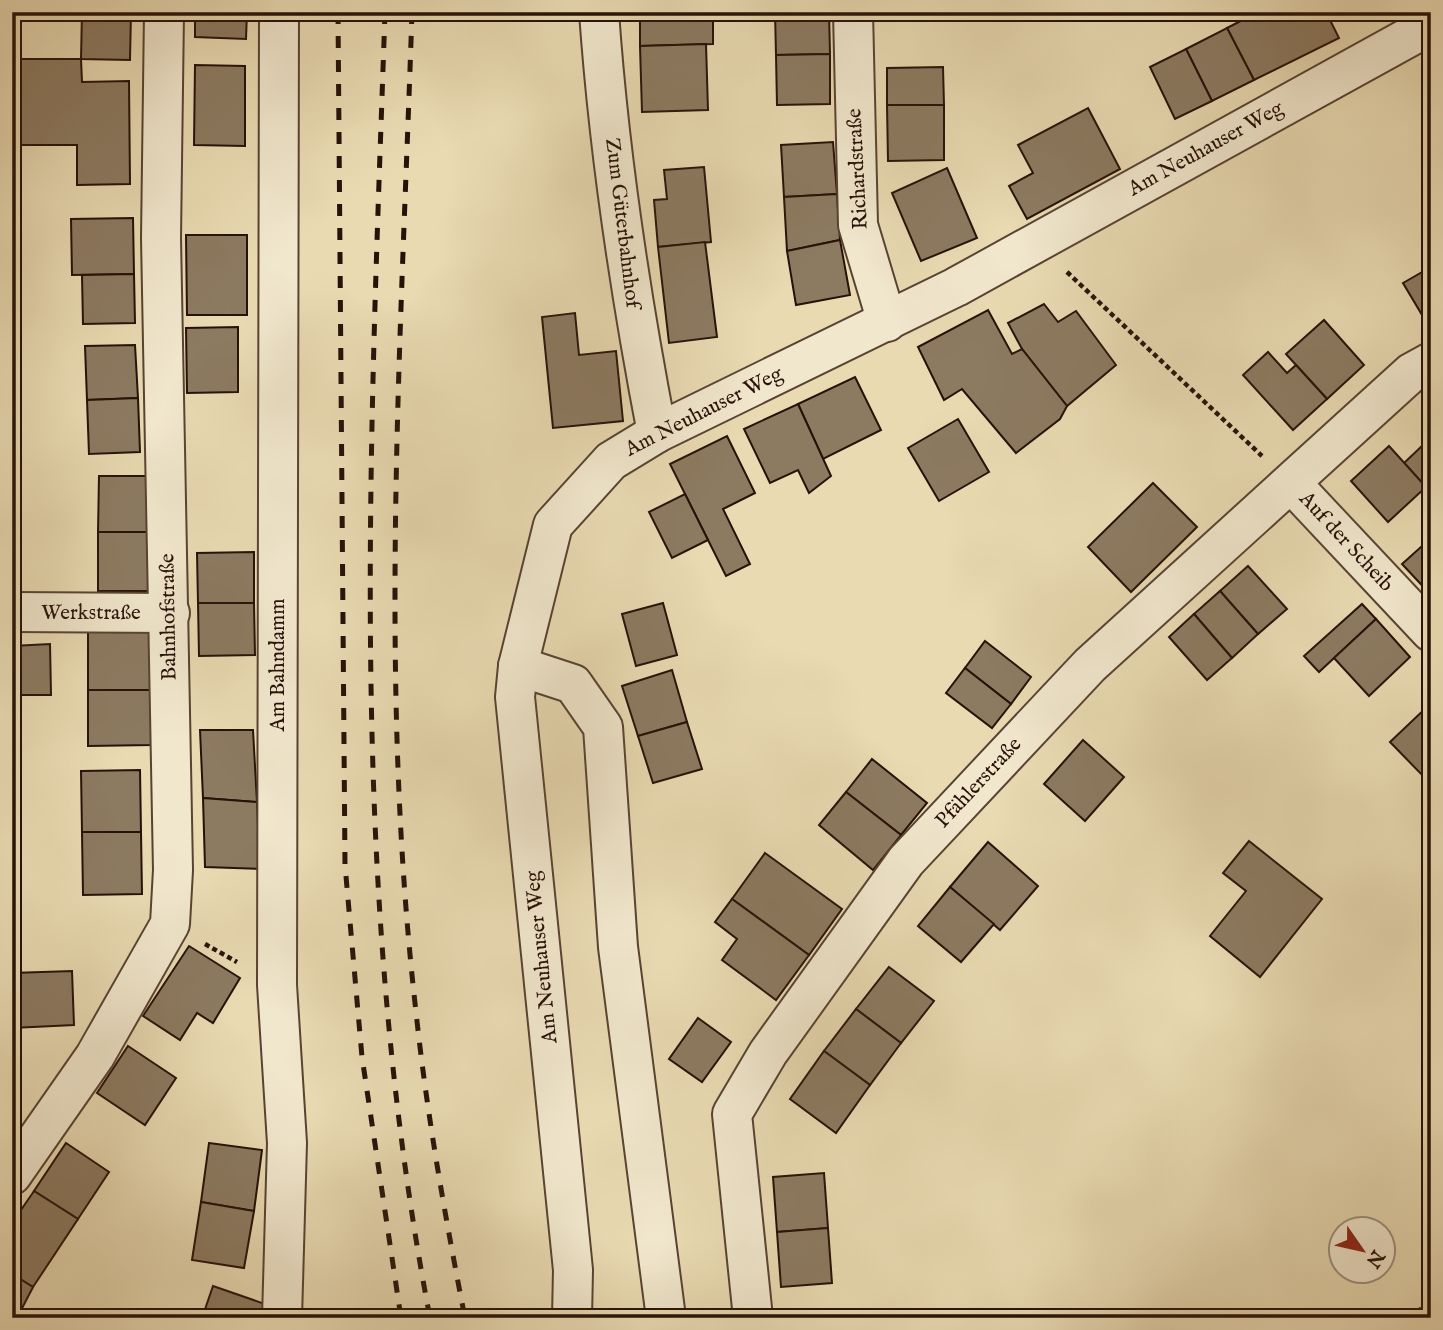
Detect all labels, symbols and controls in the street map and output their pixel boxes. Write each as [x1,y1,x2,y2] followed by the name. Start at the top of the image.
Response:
[1123,95,1289,203] street label: Am Neuhauser Weg
[841,107,875,230] street label: Richardstraße
[598,136,646,313] street label: Zum Güterbahnhof
[620,360,788,464] street label: Am Neuhauser Weg
[1292,485,1399,598] street label: Auf der Scheib
[154,553,184,681] street label: Bahnhofstraße
[265,598,292,733] street label: Am Bahndamm
[41,600,141,627] street label: Werkstraße
[930,732,1028,834] street label: Pfählerstraße
[519,869,565,1046] street label: Am Neuhauser Weg
[1328,1214,1398,1284] north arrow
[1360,1244,1390,1272] text: N

